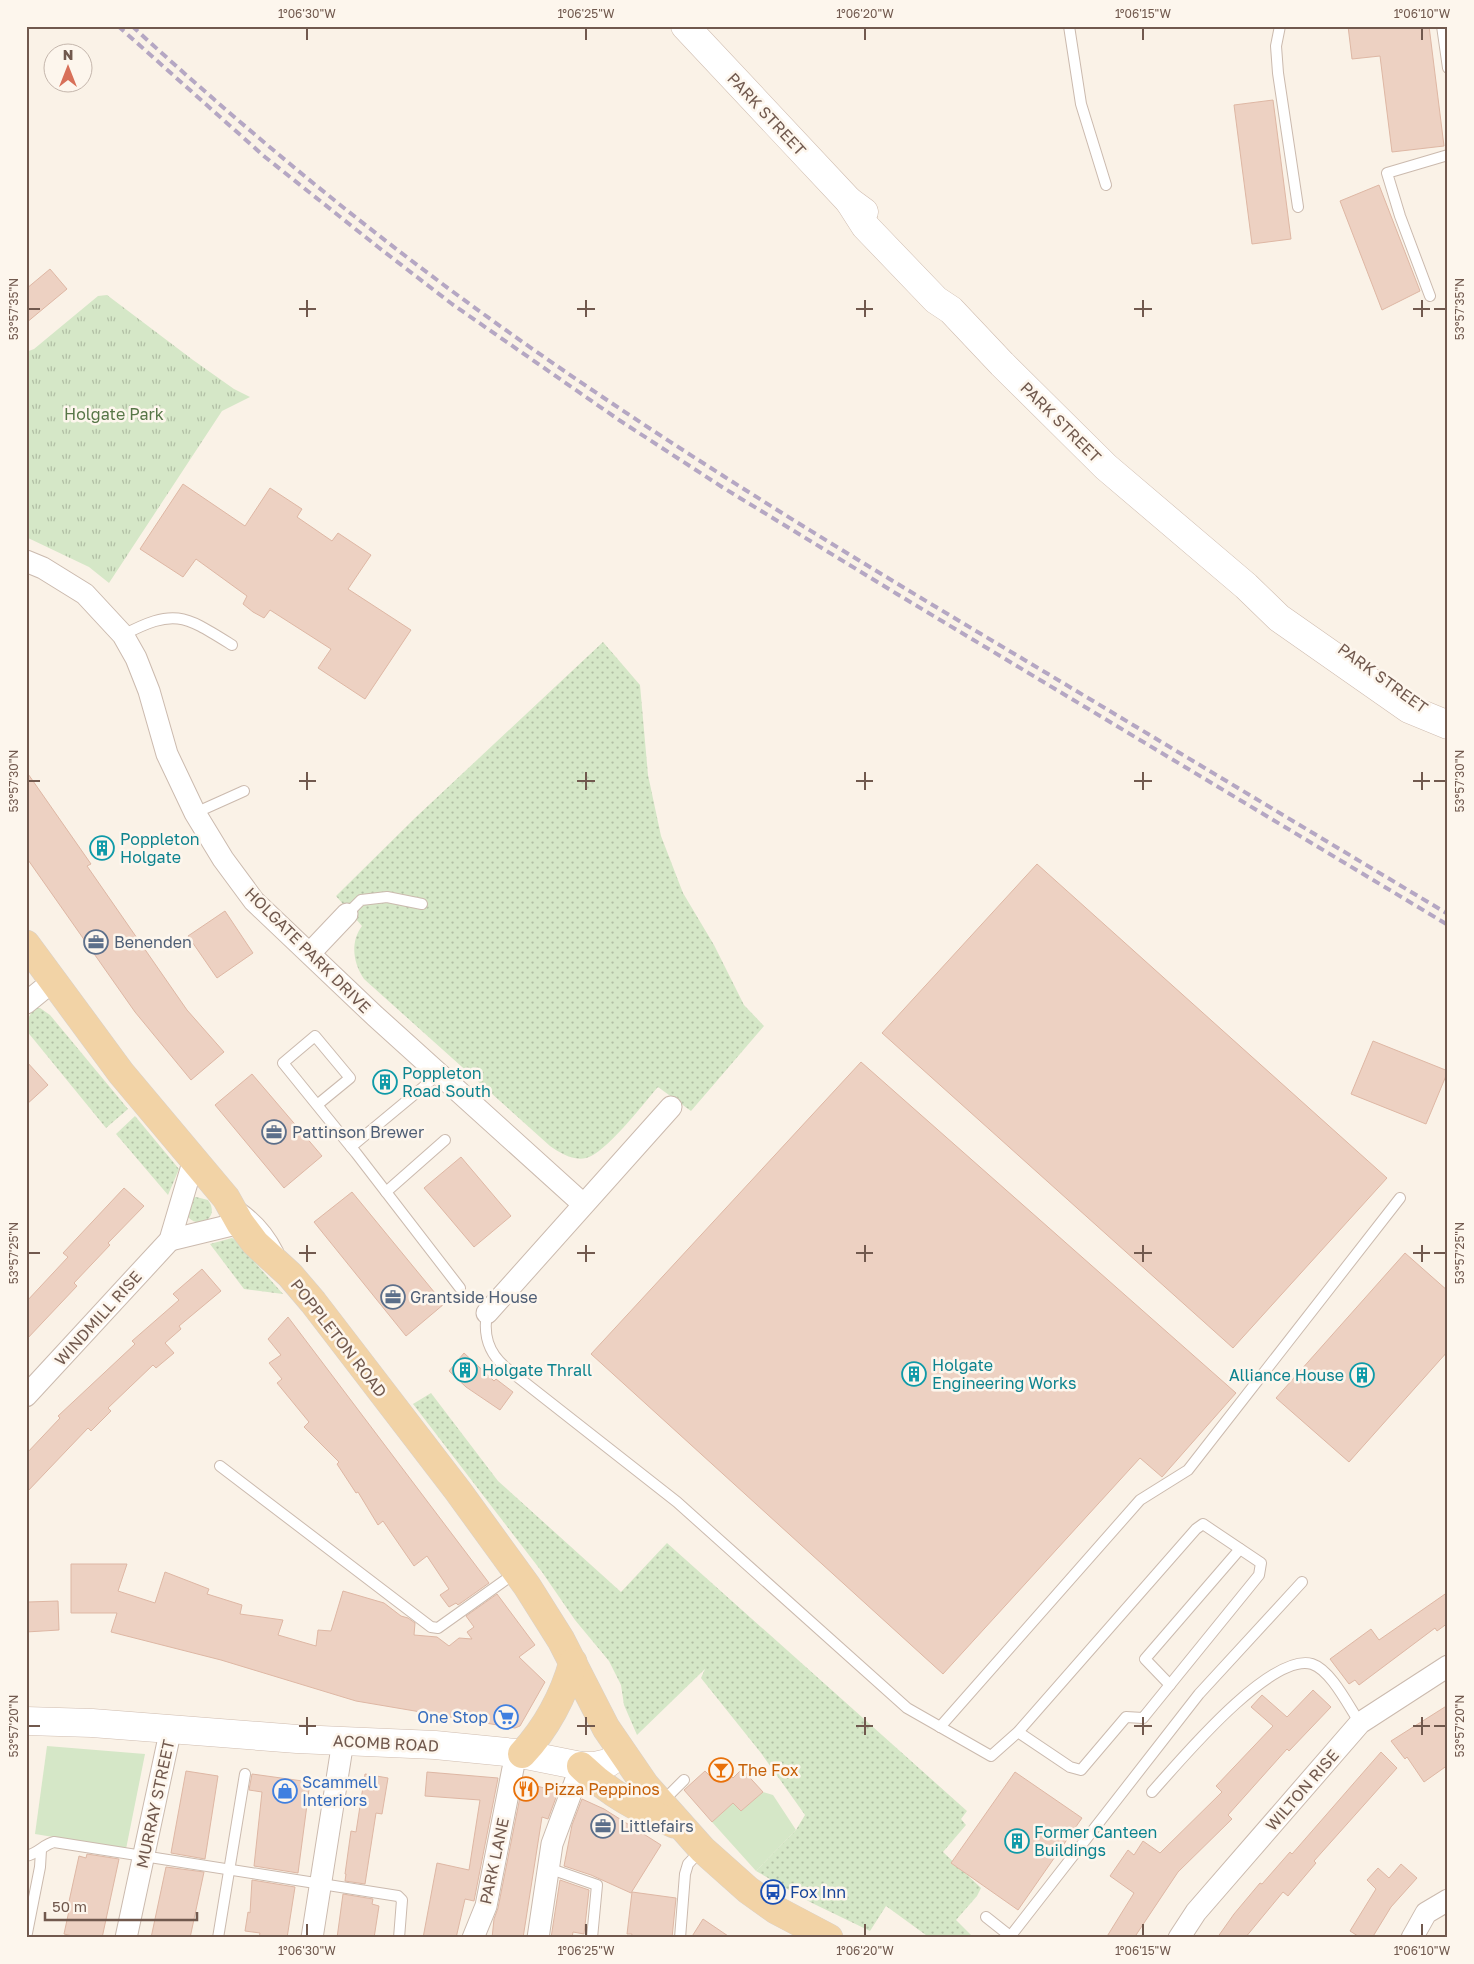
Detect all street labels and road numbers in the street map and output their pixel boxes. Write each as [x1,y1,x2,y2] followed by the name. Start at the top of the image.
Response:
[723,68,811,160] street label: PARK STREET
[1016,377,1106,467] street label: PARK STREET
[1334,639,1432,717] street label: PARK STREET
[241,883,375,1017] street label: HOLGATE PARK DRIVE
[50,1266,146,1370] street label: WINDMILL RISE
[287,1275,391,1401] street label: POPPLETON ROAD
[333,1730,439,1756] street label: ACOMB ROAD
[132,1738,178,1870] street label: MURRAY STREET
[1261,1745,1343,1835] street label: WILTON RISE
[475,1816,513,1906] street label: PARK LANE

